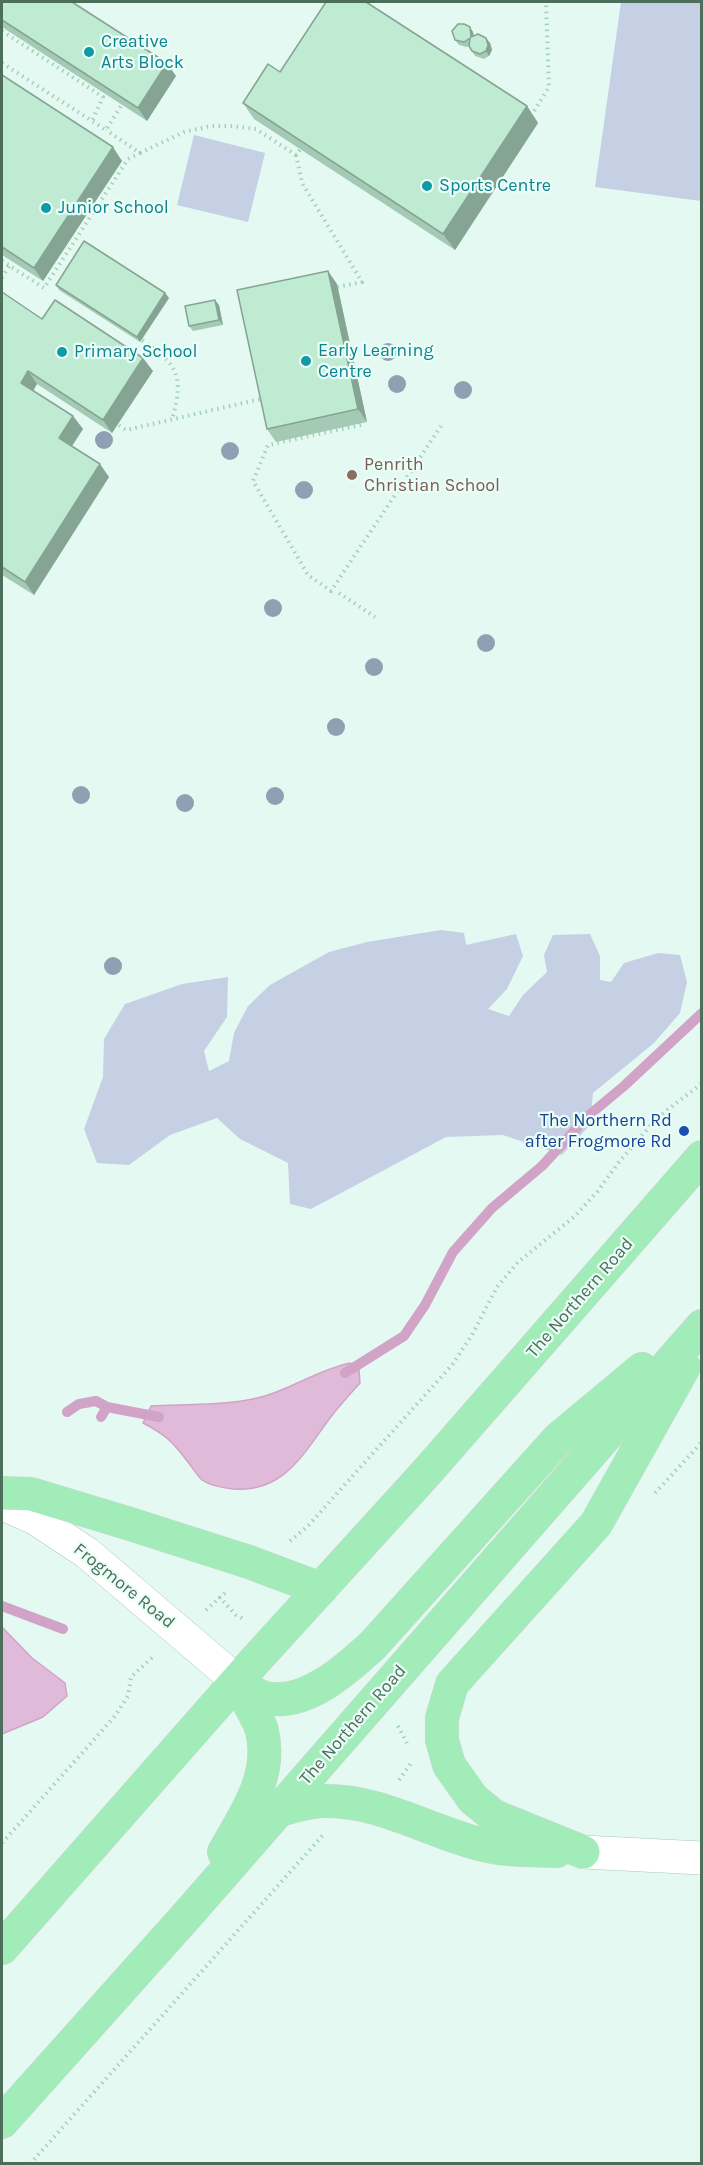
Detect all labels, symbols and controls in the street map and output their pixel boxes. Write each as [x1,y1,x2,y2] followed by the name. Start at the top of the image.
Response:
[101,31,184,74] place label: Creative Arts Block
[82,45,96,59] marker: Creative Arts Block
[439,175,551,197] place label: Sports Centre
[420,179,434,193] marker: Sports Centre
[58,197,169,219] place label: Junior School
[39,201,53,215] marker: Junior School
[318,340,434,382] place label: Early Learning Centre
[74,341,197,363] place label: Primary School
[55,345,69,359] marker: Primary School
[299,354,313,368] marker: Early Learning Centre
[364,454,500,496] place label: Penrith Christian School
[345,468,359,482] marker: Penrith Christian School
[525,1110,672,1152] place label: The Northern Rd after Frogmore Rd
[677,1124,691,1138] marker: The Northern Rd after Frogmore Rd
[522,1234,638,1362] street label: The Northern Road
[69,1539,179,1633] street label: Frogmore Road
[295,1661,411,1789] street label: The Northern Road

